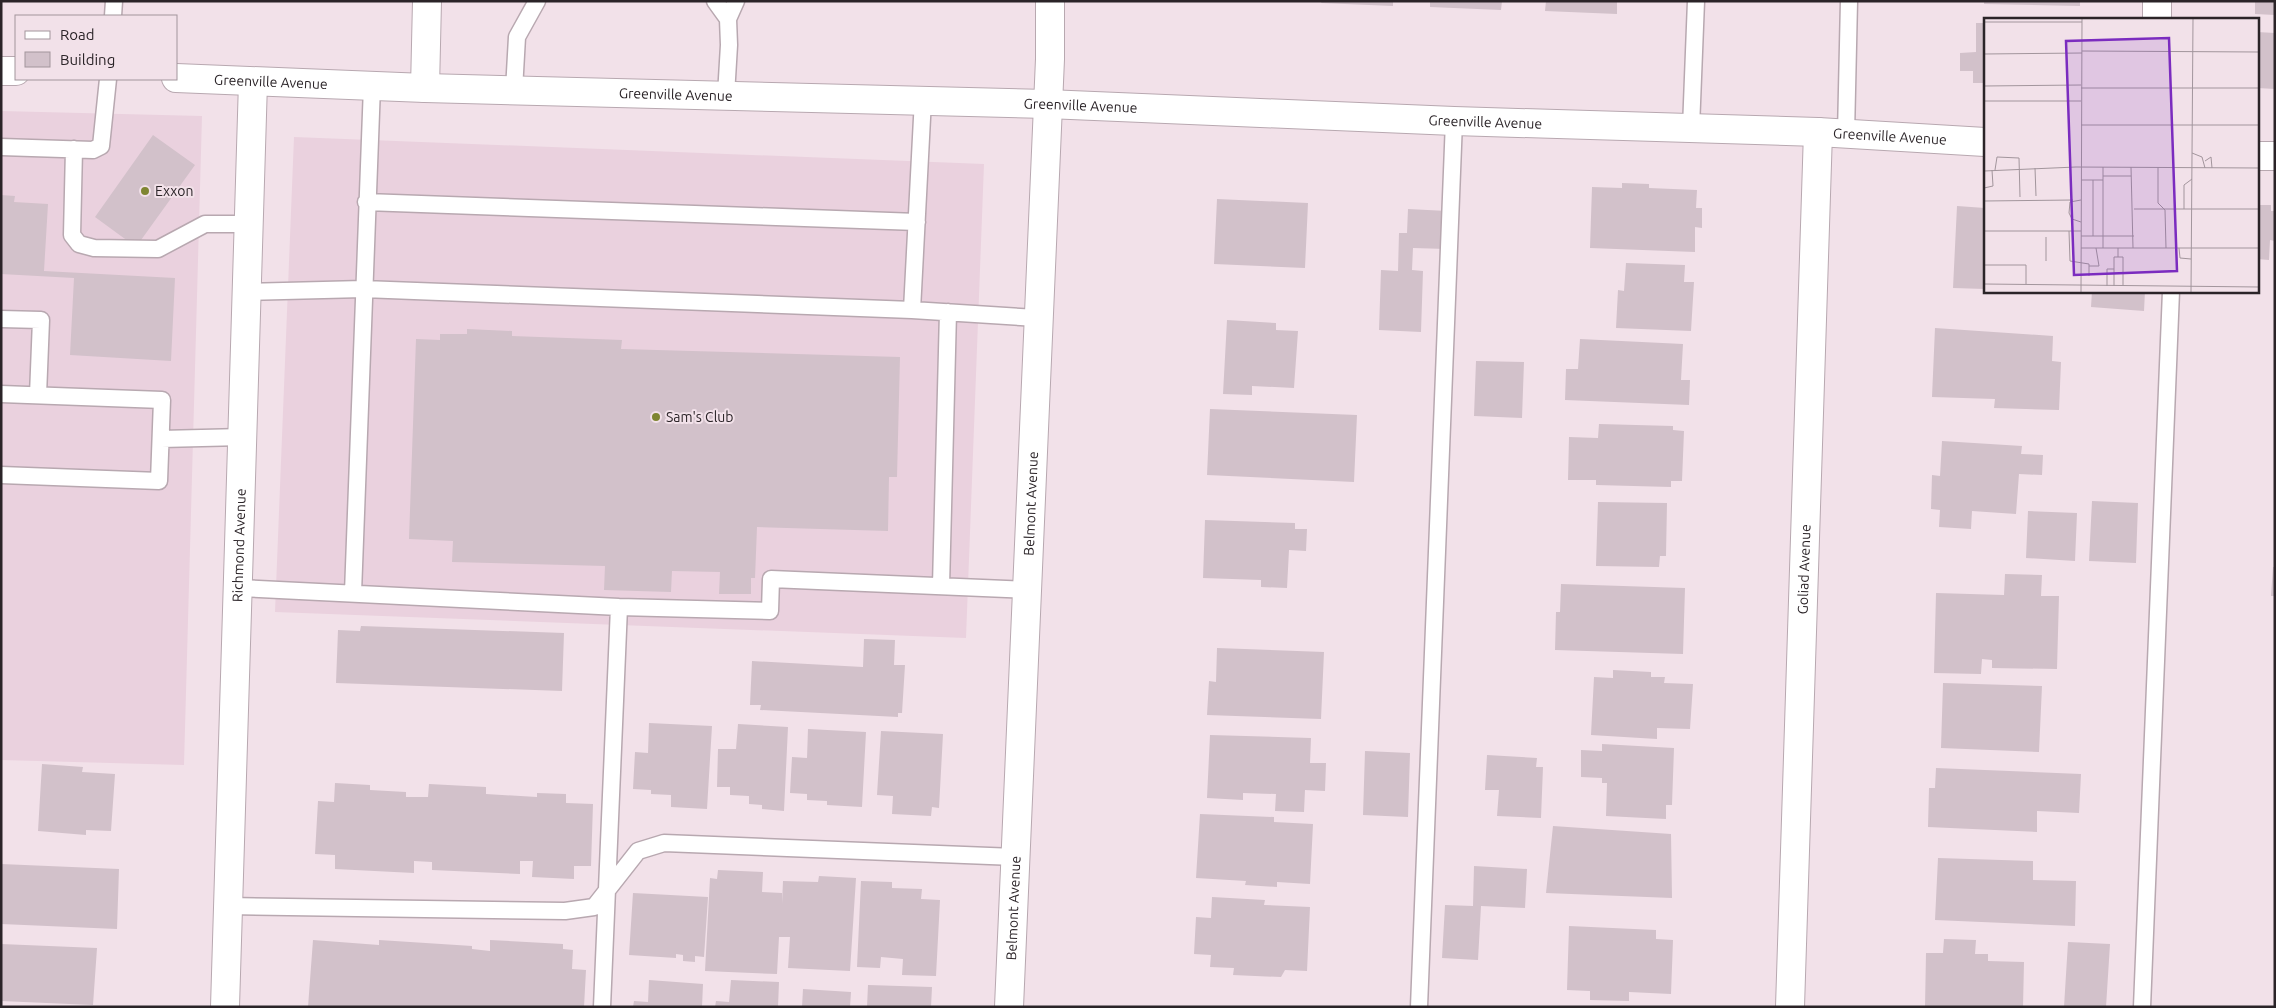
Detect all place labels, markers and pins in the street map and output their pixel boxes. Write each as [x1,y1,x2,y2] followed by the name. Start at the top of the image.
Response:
[155,183,193,199] place label: Exxon
[139,185,151,197] marker: Exxon
[666,409,734,425] place label: Sam's Club
[650,411,662,423] marker: Sam's Club

